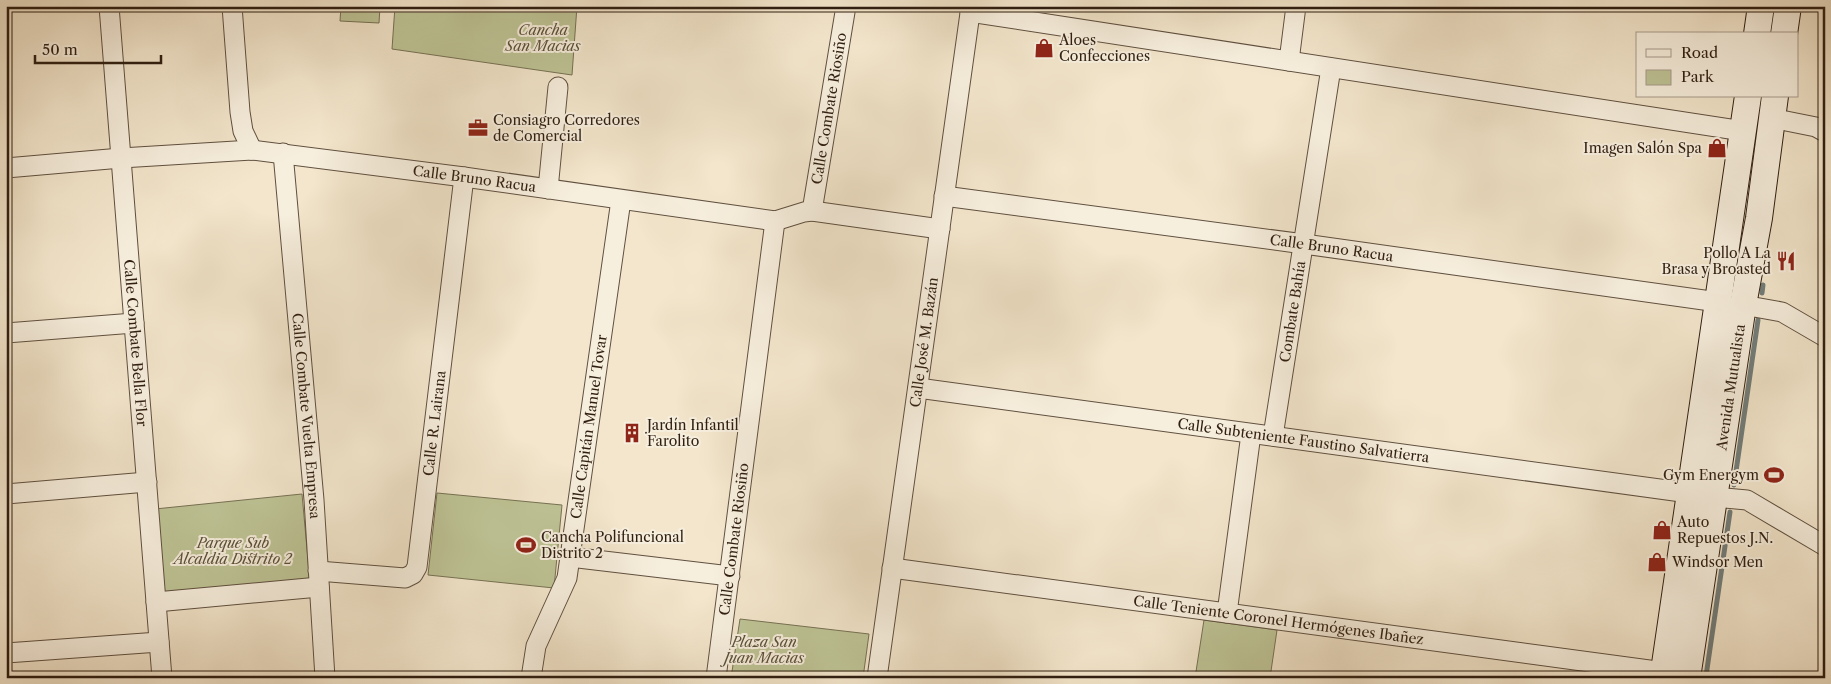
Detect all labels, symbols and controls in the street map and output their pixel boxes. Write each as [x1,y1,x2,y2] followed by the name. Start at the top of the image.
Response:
[504,21,581,55] park label: Cancha San Macias
[808,31,850,186] street label: Calle Combate Riosiño
[1058,31,1150,65] place label: Aloes Confecciones
[35,32,161,64] scale bar
[1636,32,1798,98] legend
[1033,37,1055,59] shop icon: Aloes Confecciones
[42,40,78,59] text: 50 m
[1681,43,1718,62] text: Road
[1681,67,1715,86] text: Park
[493,111,640,145] place label: Consiagro Corredores de Comercial
[467,117,489,139] office icon: Consiagro Corredores de Comercial
[1706,137,1728,159] shop icon: Imagen Salón Spa
[1583,139,1703,157] place label: Imagen Salón Spa
[412,162,538,196] street label: Calle Bruno Racua
[1269,231,1395,265] street label: Calle Bruno Racua
[1662,244,1772,278] place label: Pollo A La Brasa y Broasted
[1775,250,1797,272] restaurant icon: Pollo A La Brasa y Broasted
[120,259,151,427] street label: Calle Combate Bella Flor
[1276,259,1310,364] street label: Combate Bahía
[906,276,942,409] street label: Calle José M. Bazán
[288,312,324,520] street label: Calle Combate Vuelta Empresa
[1712,322,1749,453] street label: Avenida Mutualista
[567,333,611,520] street label: Calle Capitán Manuel Tovar
[419,369,450,477] street label: Calle R. Lairana
[1176,414,1431,467] street label: Calle Subteniente Faustino Salvatierra
[645,416,739,450] place label: Jardín Infantil Farolito
[621,422,643,444] building icon: Jardín Infantil Farolito
[715,462,753,616] street label: Calle Combate Riosiño
[1763,464,1785,486] sports icon: Gym Energym
[1663,466,1759,484] place label: Gym Energym
[1676,513,1773,547] place label: Auto Repuestos J.N.
[1651,519,1673,541] shop icon: Auto Repuestos J.N.
[541,528,684,562] place label: Cancha Polifuncional Distrito 2
[172,534,293,568] park label: Parque Sub Alcaldia Distrito 2
[515,534,537,556] sports icon: Cancha Polifuncional Distrito 2
[1646,551,1668,573] shop icon: Windsor Men
[1671,553,1764,571] place label: Windsor Men
[1132,592,1425,649] street label: Calle Teniente Coronel Hermógenes Ibañez
[720,633,805,667] park label: Plaza San Juan Macias

